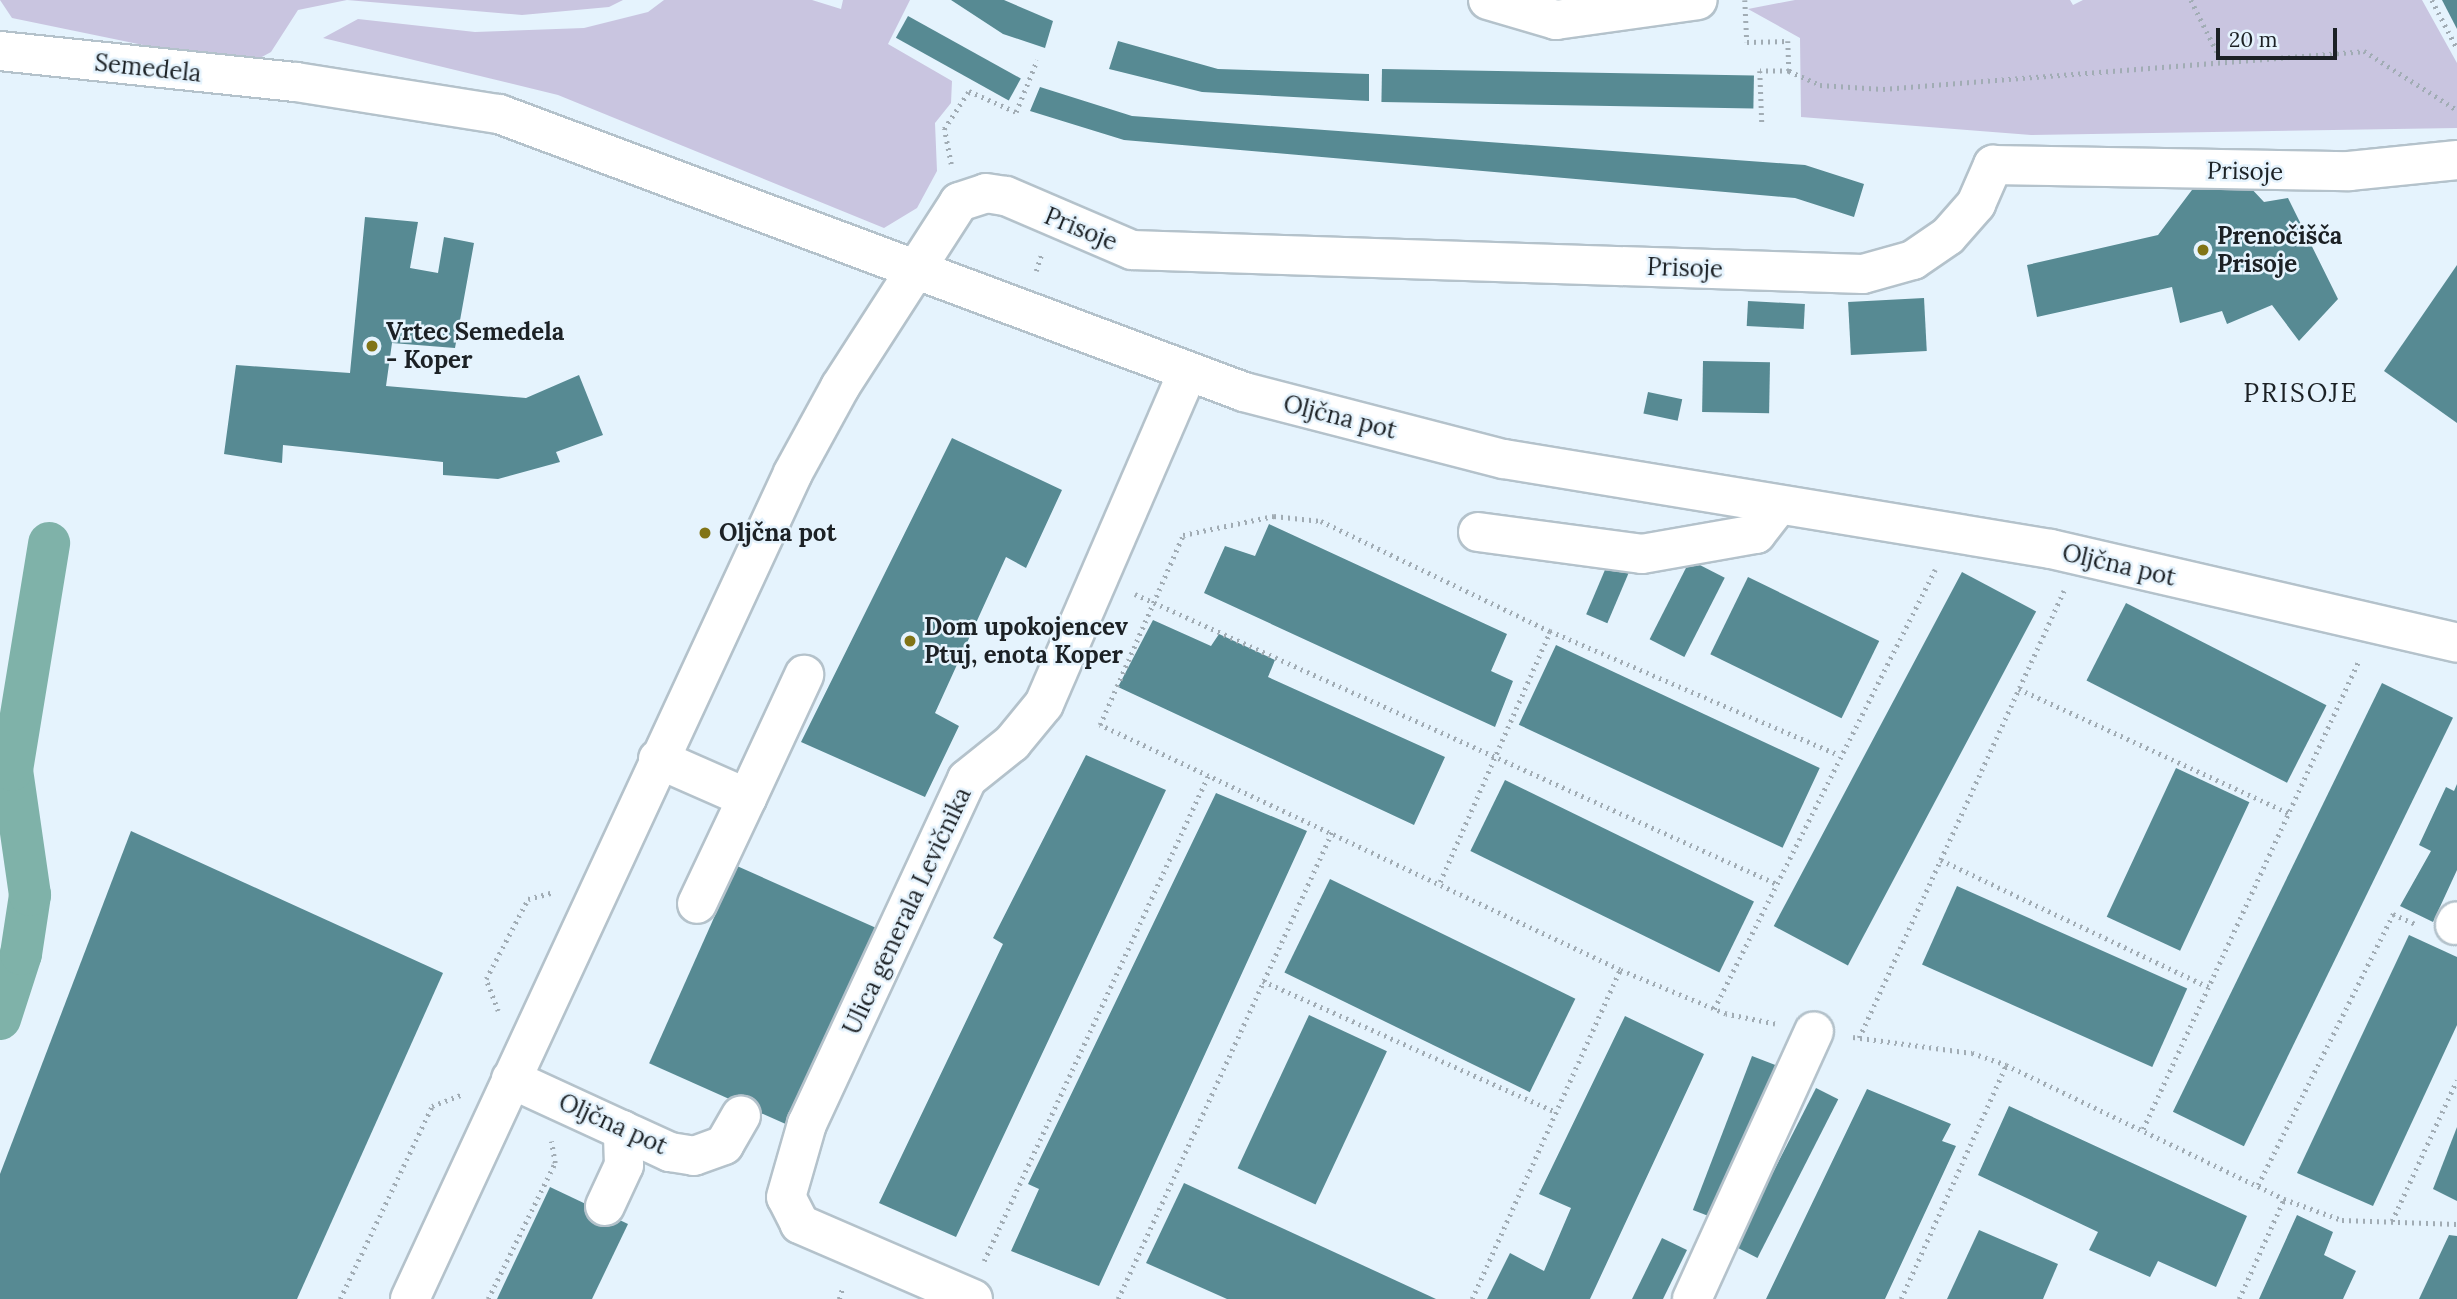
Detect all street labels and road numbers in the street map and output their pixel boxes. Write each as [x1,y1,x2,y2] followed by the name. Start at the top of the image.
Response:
[93,48,203,88] street label: Semedela
[2207,156,2283,186] street label: Prisoje
[1040,201,1122,257] street label: Prisoje
[1646,252,1724,284] street label: Prisoje
[1280,389,1400,445] street label: Oljčna pot
[2059,538,2179,592] street label: Oljčna pot
[837,783,977,1039] street label: Ulica generala Levičnika
[554,1087,672,1161] street label: Oljčna pot

